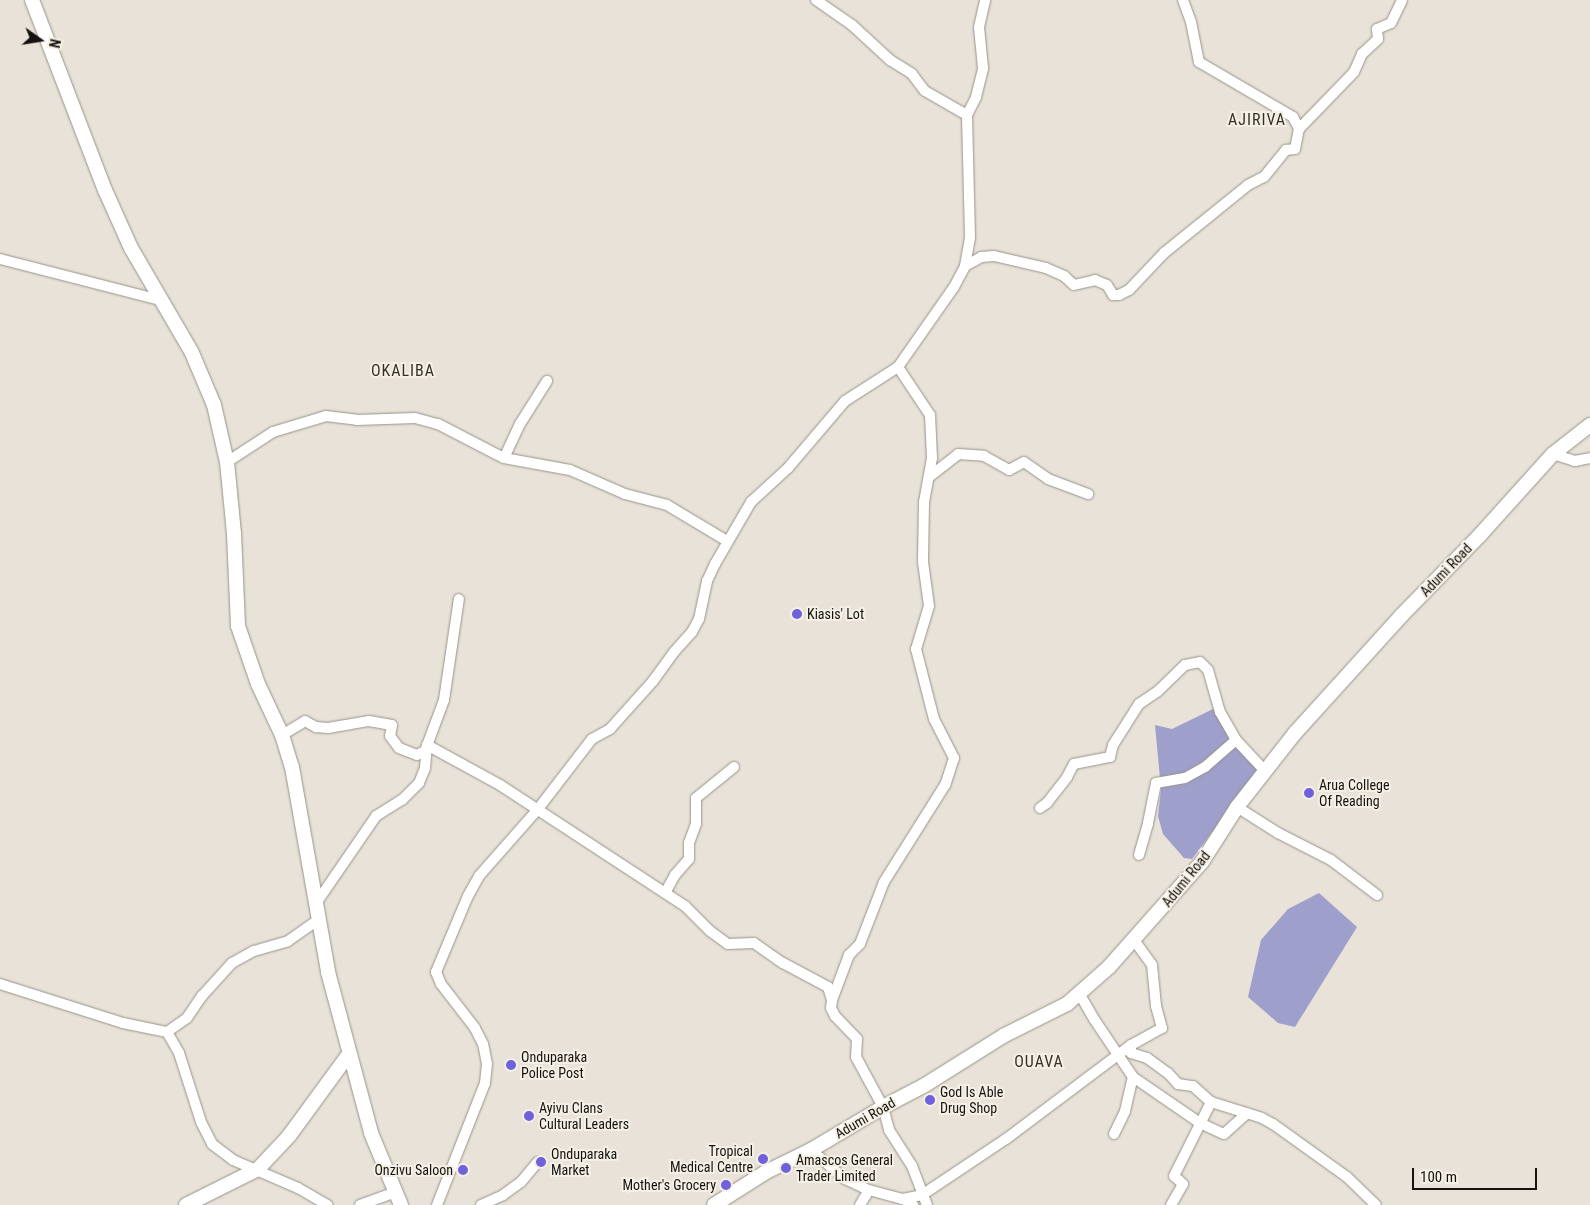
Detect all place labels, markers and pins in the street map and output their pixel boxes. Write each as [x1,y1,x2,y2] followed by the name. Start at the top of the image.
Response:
[807,606,864,622] place label: Kiasis' Lot
[791,608,803,620] marker: Kiasis' Lot
[1319,777,1389,810] place label: Arua College Of Reading
[1303,787,1315,799] marker: Arua College Of Reading
[521,1049,587,1082] place label: Onduparaka Police Post
[505,1059,517,1071] marker: Onduparaka Police Post
[940,1084,1003,1116] place label: God Is Able Drug Shop
[924,1094,936,1106] marker: God Is Able Drug Shop
[539,1100,629,1132] place label: Ayivu Clans Cultural Leaders
[523,1110,535,1122] marker: Ayivu Clans Cultural Leaders
[670,1143,753,1176] place label: Tropical Medical Centre
[551,1146,617,1178] place label: Onduparaka Market
[796,1152,893,1184] place label: Amascos General Trader Limited
[757,1153,769,1165] marker: Tropical Medical Centre
[535,1156,547,1168] marker: Onduparaka Market
[374,1162,453,1178] place label: Onzivu Saloon
[780,1162,792,1174] marker: Amascos General Trader Limited
[457,1164,469,1176] marker: Onzivu Saloon
[622,1177,716,1193] place label: Mother's Grocery
[720,1179,732,1191] marker: Mother's Grocery

